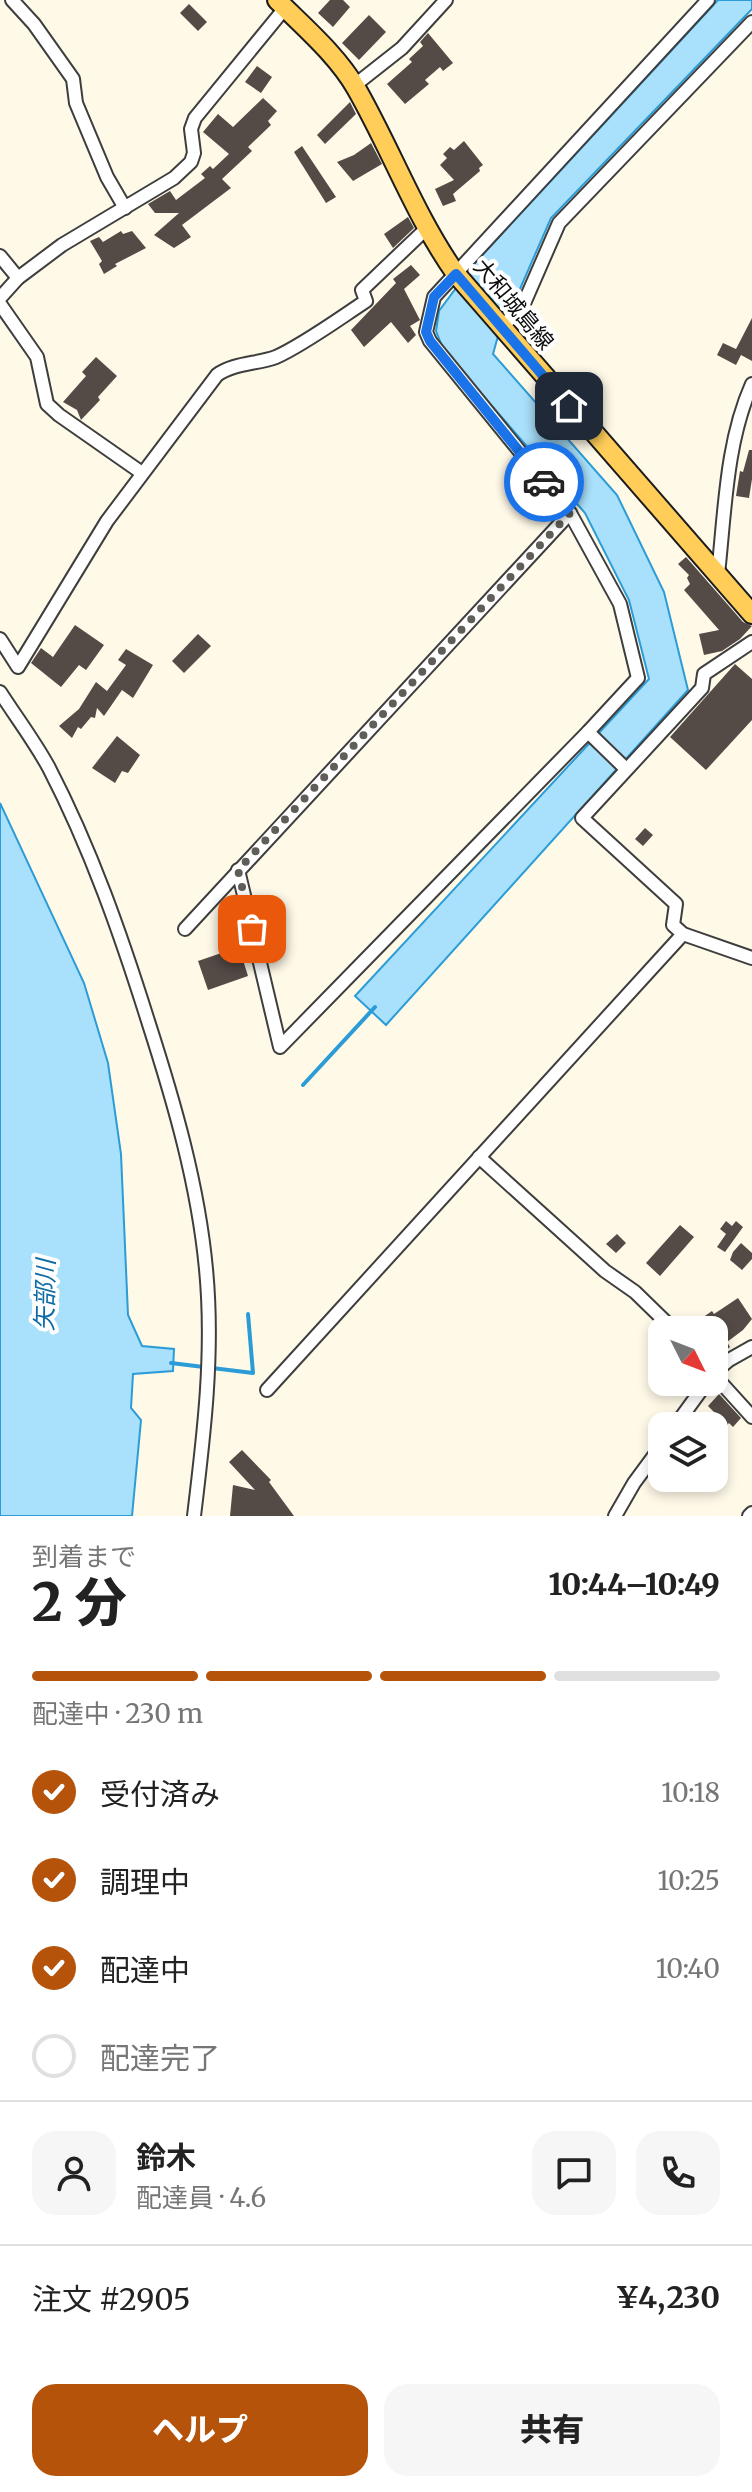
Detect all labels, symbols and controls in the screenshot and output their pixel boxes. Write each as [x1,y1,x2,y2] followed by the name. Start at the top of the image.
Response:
[468,253,560,355] street label: 大和城島線
[535,372,603,440] pin
[547,384,591,428] icon: home
[504,442,584,522] courier
[522,460,566,504] icon: car
[218,895,286,963] pin
[230,907,274,951] icon: bag
[29,1256,61,1331] water label: 矢部川
[648,1316,728,1396] north arrow
[648,1316,728,1492] map controls
[648,1412,728,1492] button: layers
[32,1540,136,1573] text: 到着まで
[548,1565,720,1603] text: 10:44–10:49
[32,1570,127,1635] text: 2 分
[32,1697,203,1730] text: 配達中 · 230 m
[32,1770,76,1814] icon: check
[100,1775,220,1813] text: 受付済み
[661,1776,720,1809] text: 10:18
[32,1858,76,1902] icon: check
[100,1863,190,1901] text: 調理中
[657,1864,720,1897] text: 10:25
[32,1946,76,1990] icon: check
[100,1951,190,1989] text: 配達中
[656,1952,720,1985] text: 10:40
[100,2039,220,2077] text: 配達完了
[32,2131,116,2215] button: person
[532,2131,616,2215] button: chat
[636,2131,720,2215] button: phone
[136,2138,196,2176] text: 鈴木
[136,2181,266,2214] text: 配達員 · 4.6
[615,2278,720,2316] text: ¥4,230
[32,2280,191,2318] text: 注文 #2905
[32,2384,368,2476] button: ヘルプ
[384,2384,720,2476] button: 共有

